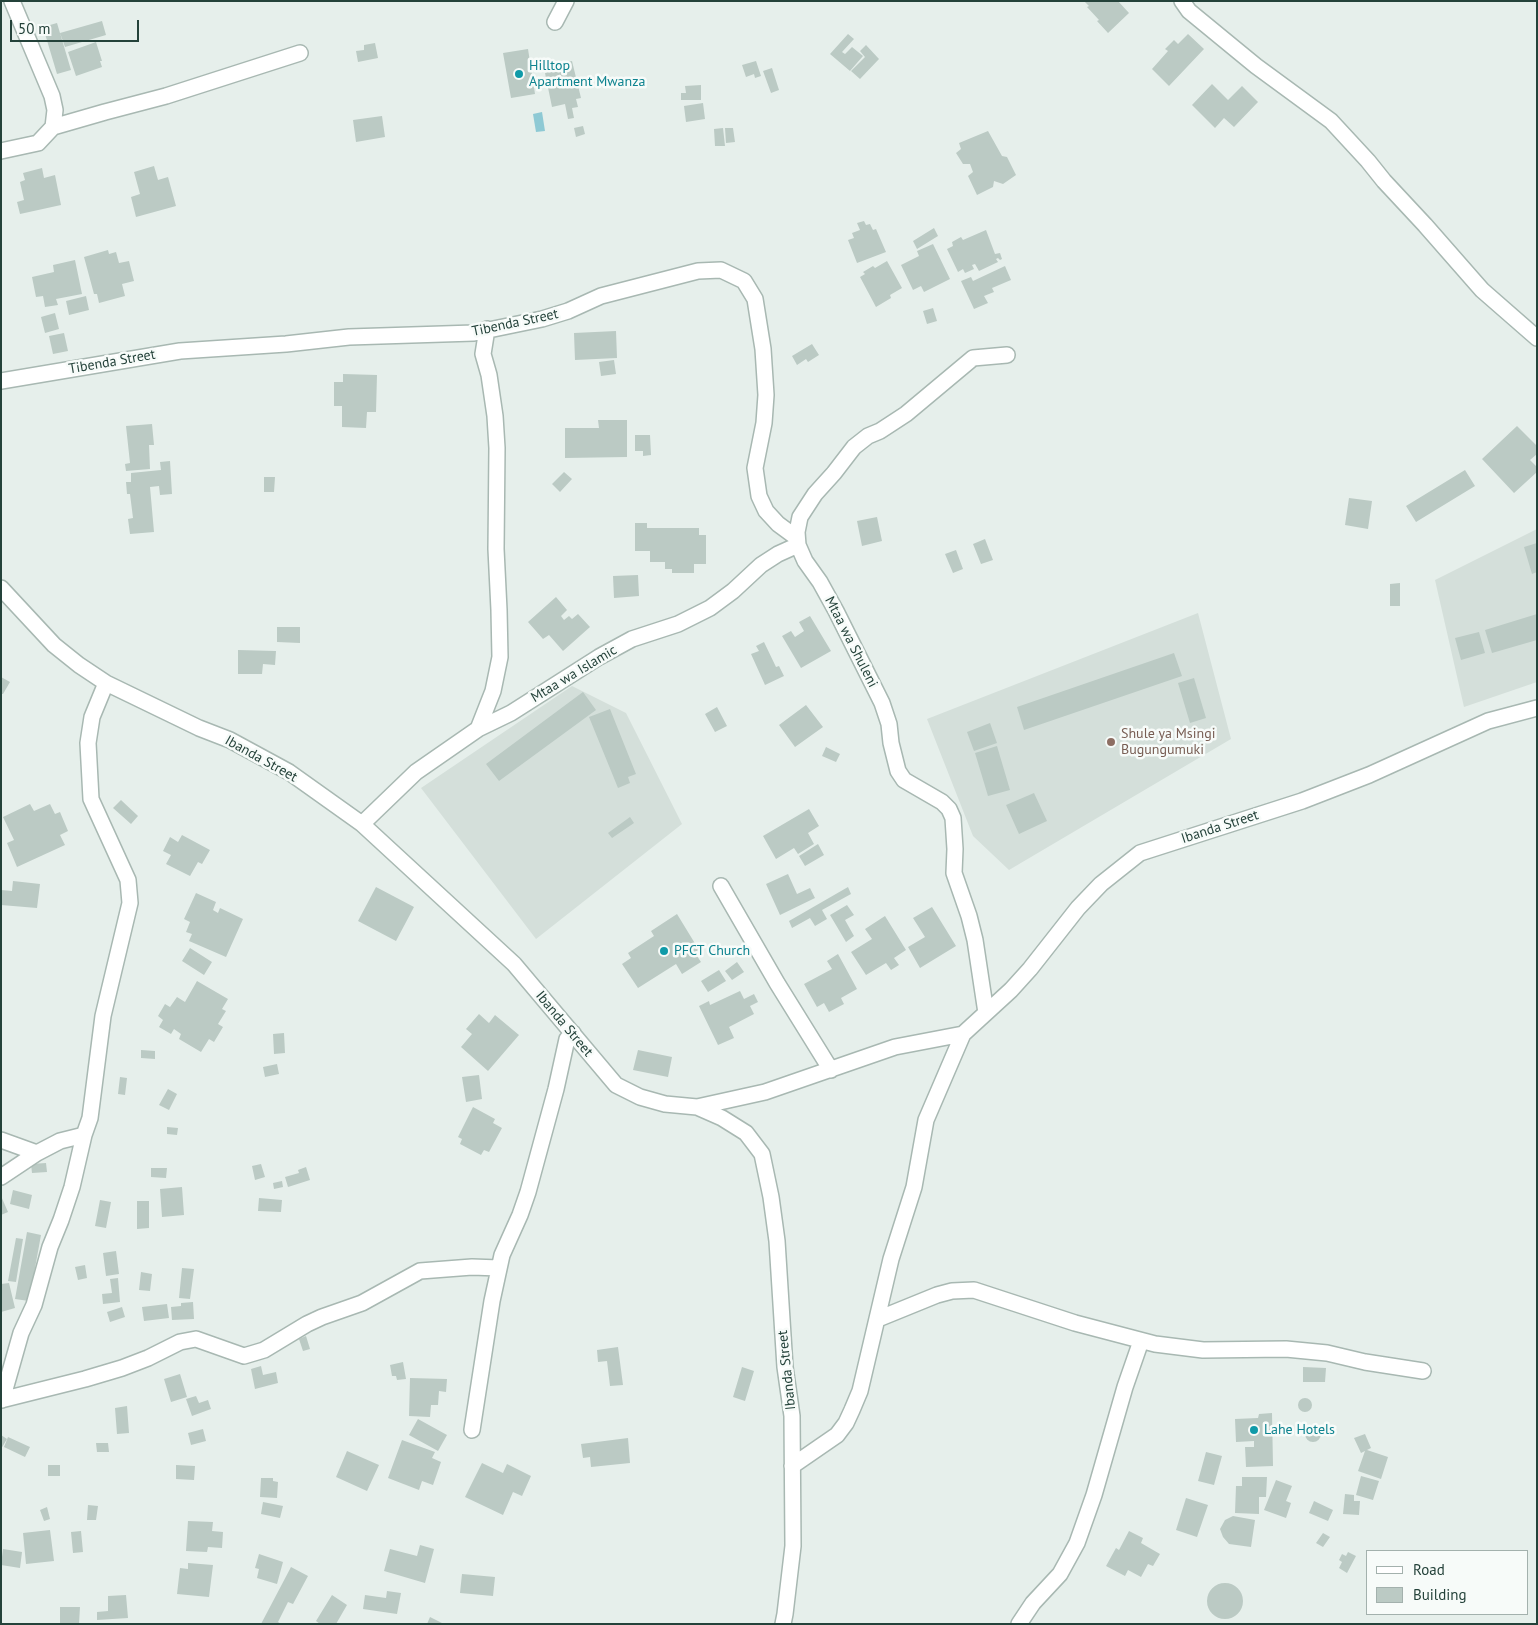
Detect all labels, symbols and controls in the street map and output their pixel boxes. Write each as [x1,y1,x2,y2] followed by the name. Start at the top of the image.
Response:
[12,10,141,42] scale bar
[18,19,51,38] text: 50 m
[529,58,645,90] place label: Hilltop Apartment Mwanza
[513,68,525,80] marker: Hilltop Apartment Mwanza
[470,306,560,340] street label: Tibenda Street
[67,346,157,378] street label: Tibenda Street
[821,594,881,690] street label: Mtaa wa Shuleni
[528,642,620,706] street label: Mtaa wa Islamic
[1121,726,1215,759] place label: Shule ya Msingi Bugungumuki
[222,732,300,786] street label: Ibanda Street
[1105,736,1117,748] marker: Shule ya Msingi Bugungumuki
[1179,807,1261,847] street label: Ibanda Street
[674,943,750,959] place label: PFCT Church
[658,945,670,957] marker: PFCT Church
[532,988,596,1060] street label: Ibanda Street
[774,1329,800,1411] street label: Ibanda Street
[1264,1422,1335,1438] place label: Lahe Hotels
[1248,1424,1260,1436] marker: Lahe Hotels
[1366,1550,1528,1615] legend
[1413,1560,1445,1579] text: Road
[1413,1585,1467,1604] text: Building

